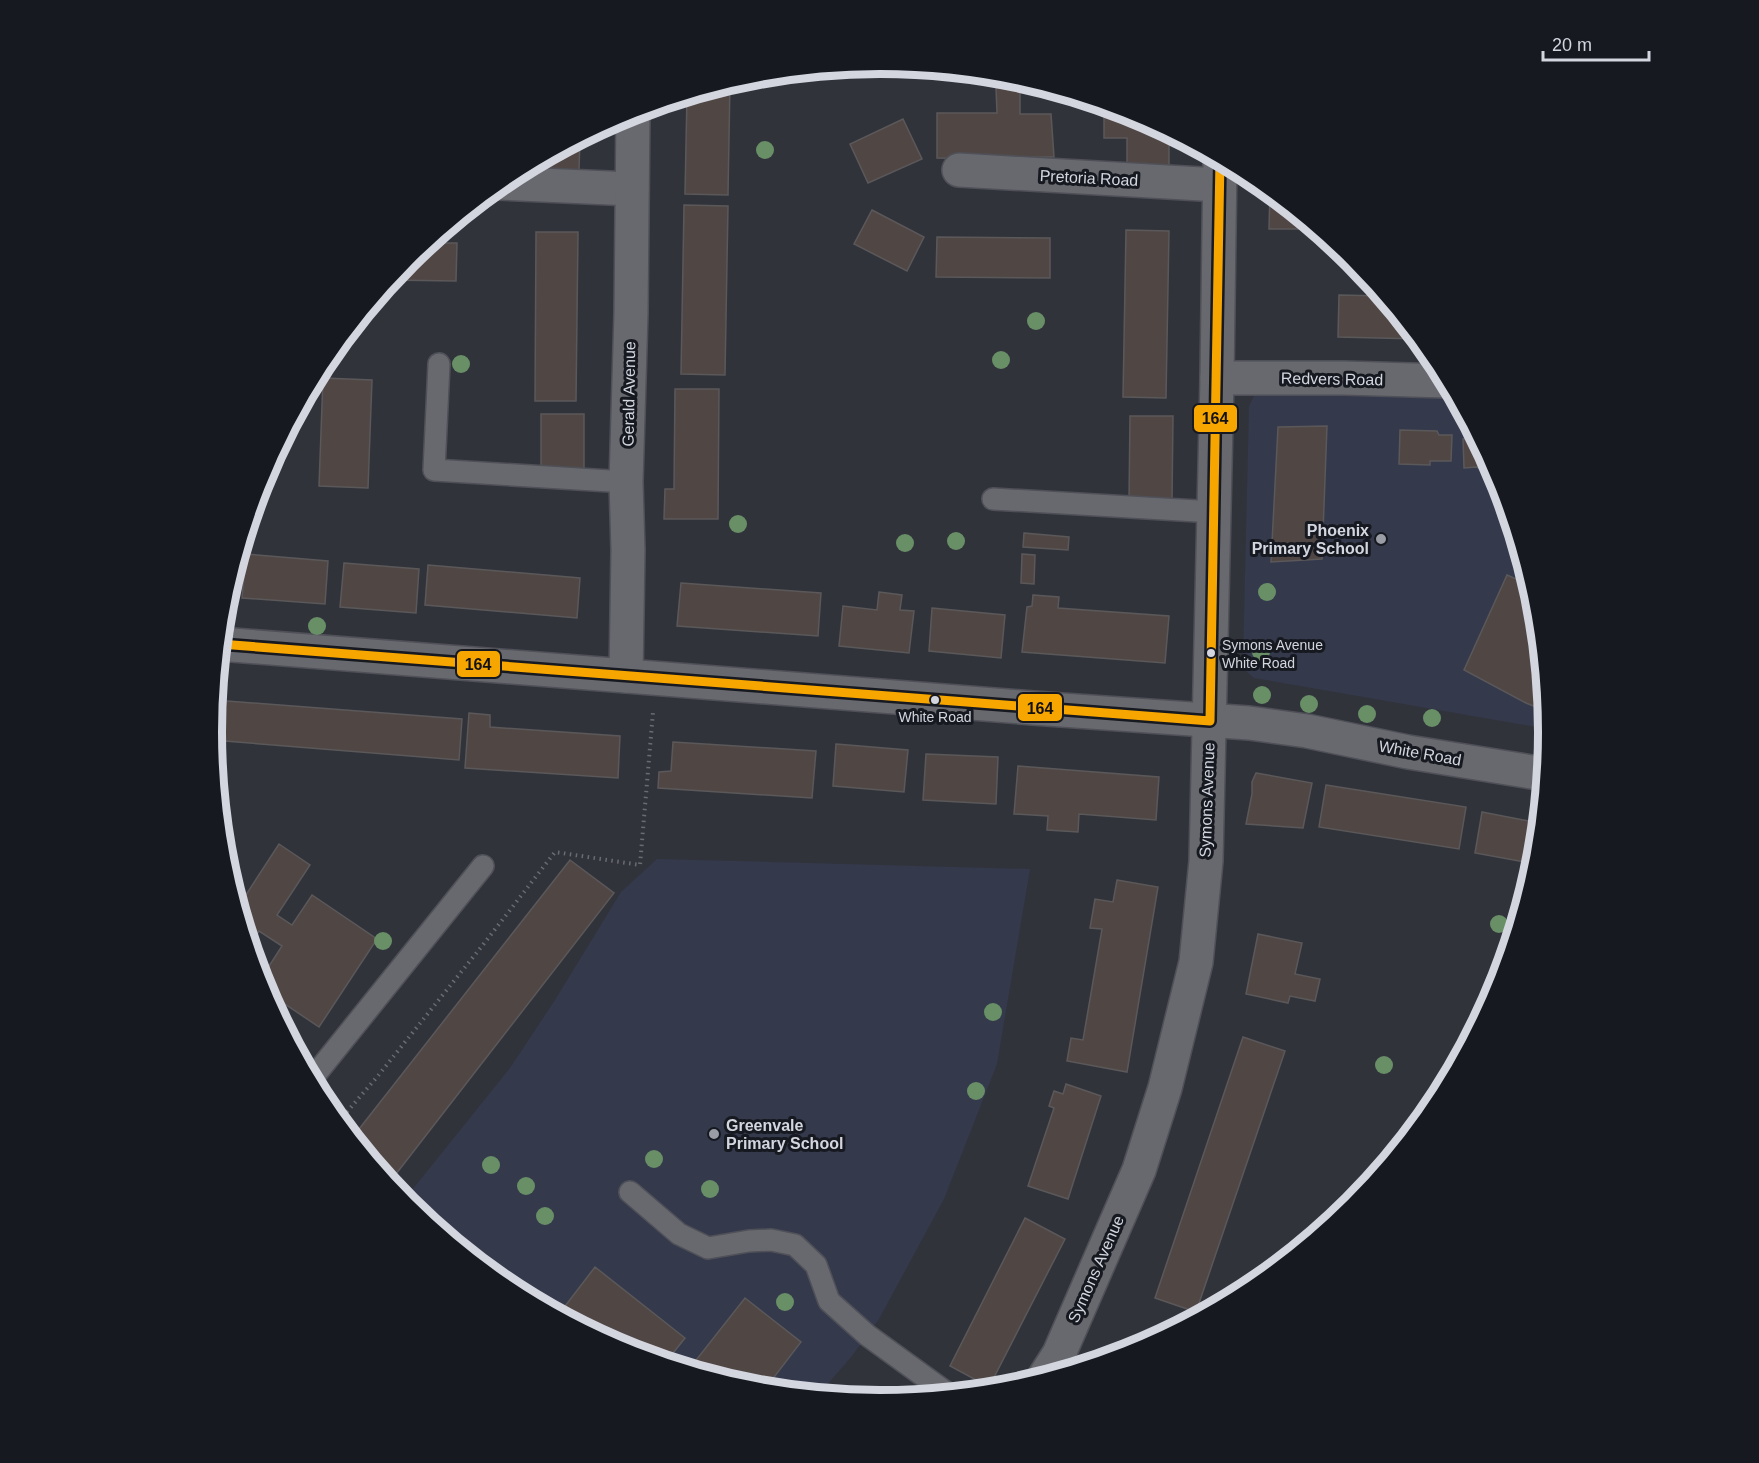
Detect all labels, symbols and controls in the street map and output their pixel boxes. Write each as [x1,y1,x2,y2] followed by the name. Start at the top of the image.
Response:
[1543,24,1650,62] scale bar
[1552,35,1592,55] text: 20 m
[1039,167,1139,189] street label: Pretoria Road
[620,341,638,447] street label: Gerald Avenue
[1281,370,1383,388] street label: Redvers Road
[1193,404,1238,433] line badge: 164
[1202,410,1228,427] text: 164
[1252,522,1369,557] place label: Phoenix Primary School
[1374,532,1388,546] marker: Phoenix Primary School
[1222,637,1323,671] place label: Symons Avenue White Road
[1205,647,1217,659] marker: Symons Avenue White Road
[456,650,501,678] line badge: 164
[465,656,491,673] text: 164
[1017,693,1063,722] line badge: 164
[929,694,941,706] marker: White Road
[1027,700,1053,717] text: 164
[898,709,972,725] place label: White Road
[1377,737,1463,769] street label: White Road
[1196,742,1218,858] street label: Symons Avenue
[726,1117,843,1152] place label: Greenvale Primary School
[707,1127,721,1141] marker: Greenvale Primary School
[1065,1213,1127,1325] street label: Symons Avenue

